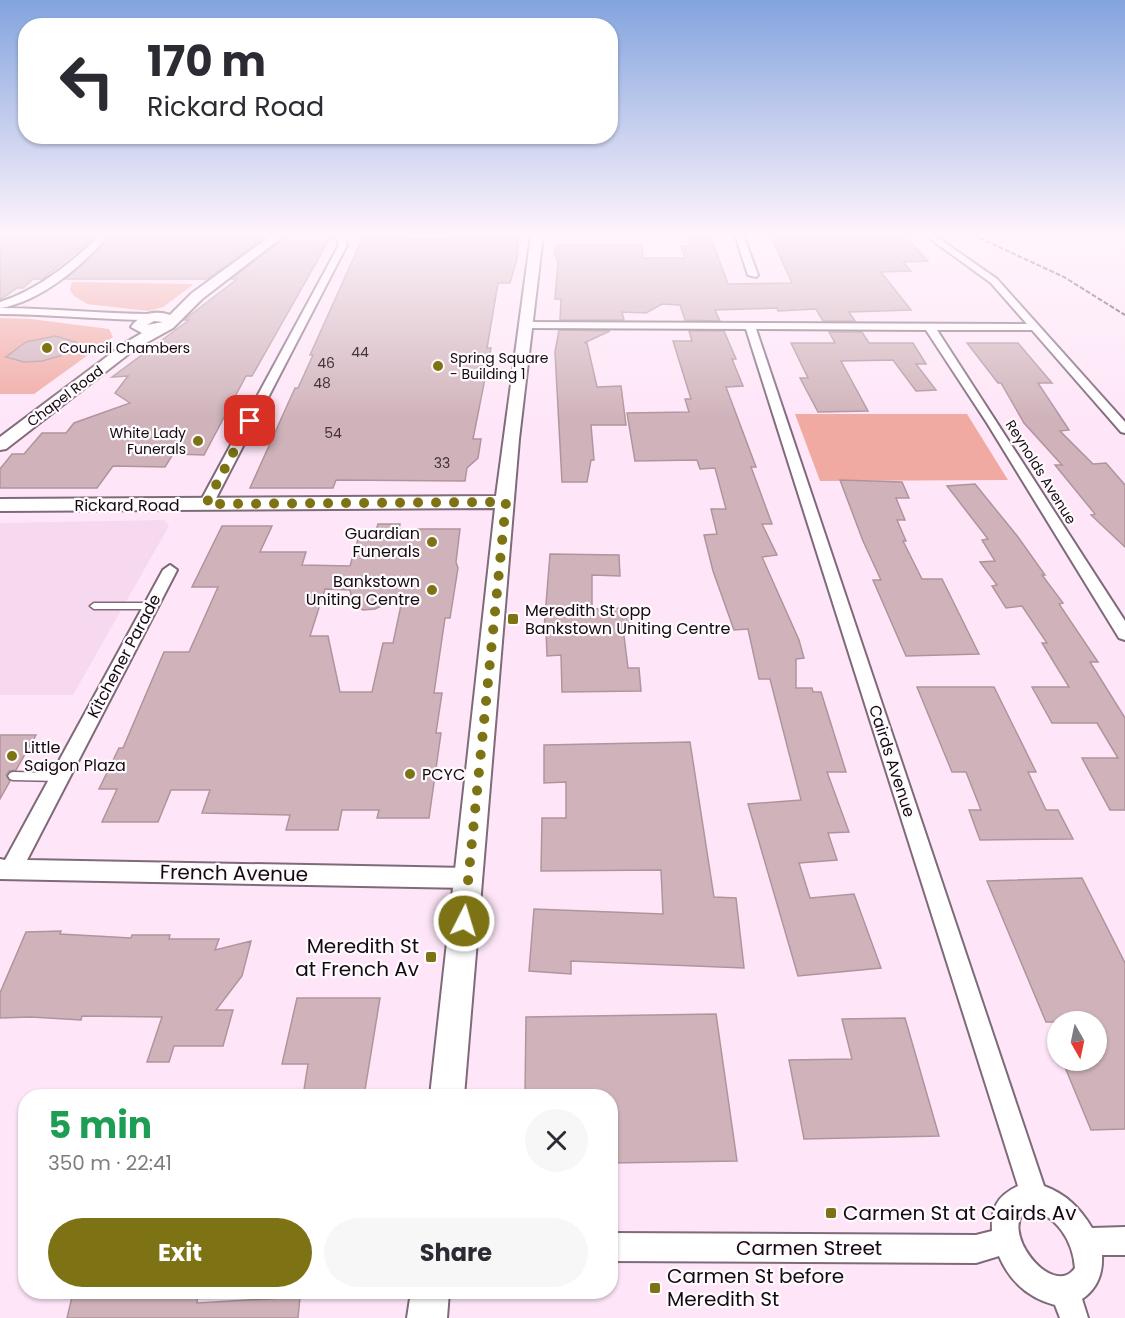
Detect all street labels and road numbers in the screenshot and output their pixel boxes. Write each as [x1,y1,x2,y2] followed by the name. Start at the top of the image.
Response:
[23,361,107,431] street label: Chapel Road
[1001,416,1081,528] street label: Reynolds Avenue
[74,494,180,517] street label: Rickard Road
[82,590,166,722] street label: Kitchener Parade
[863,702,921,820] street label: Cairds Avenue
[160,858,308,888] street label: French Avenue
[736,1234,882,1262] street label: Carmen Street

